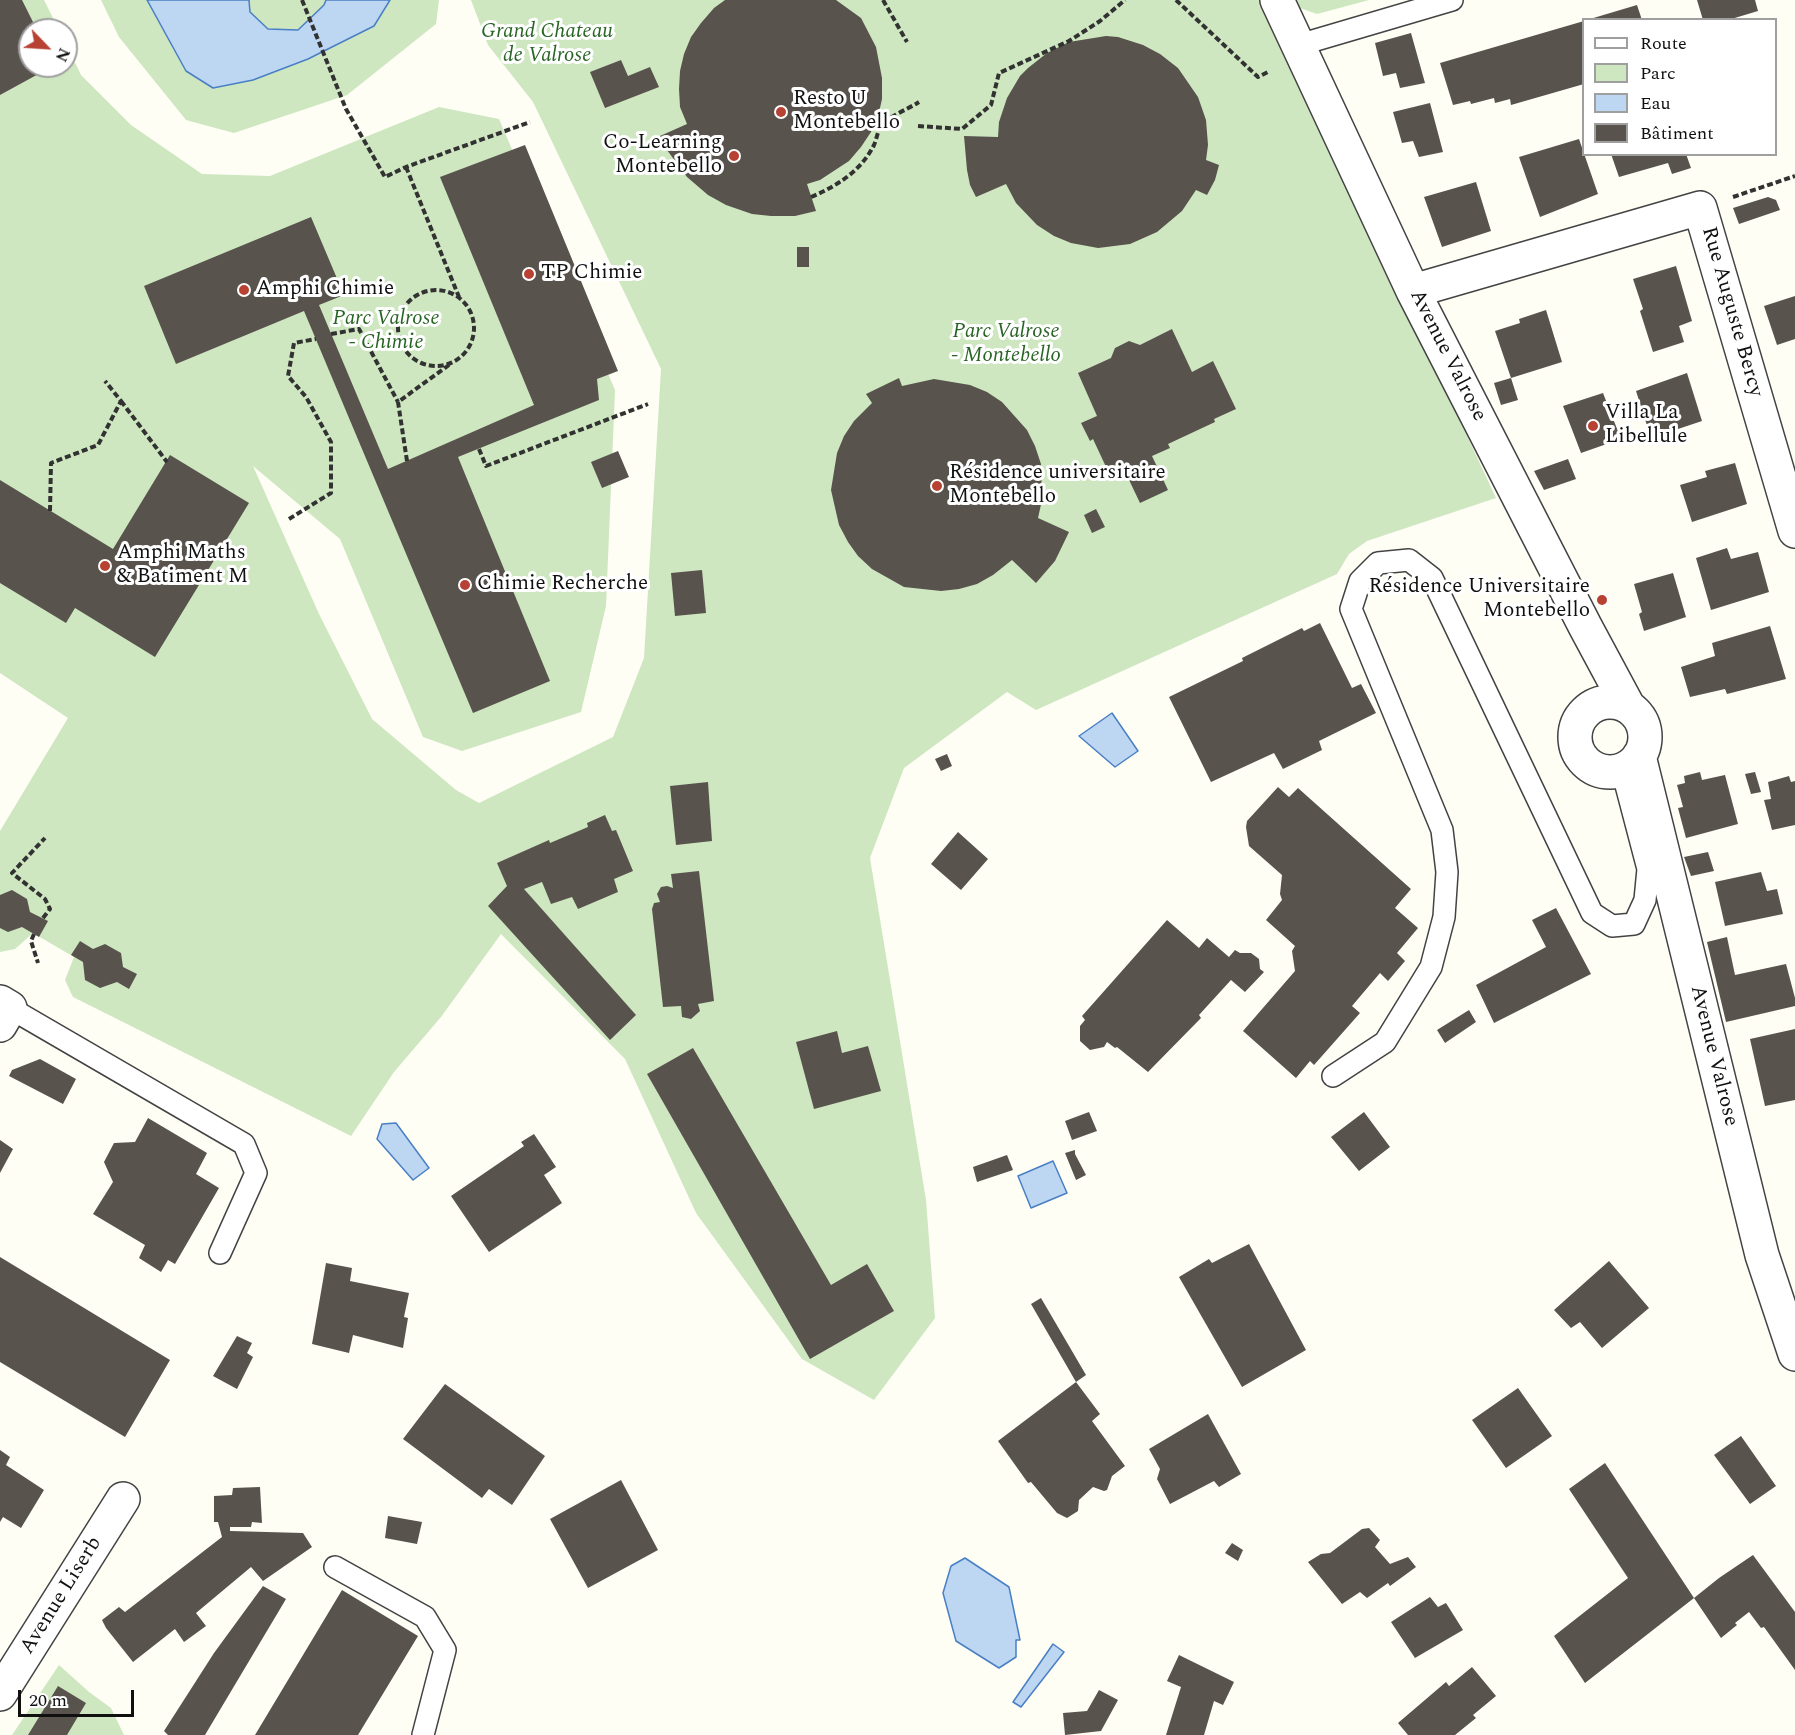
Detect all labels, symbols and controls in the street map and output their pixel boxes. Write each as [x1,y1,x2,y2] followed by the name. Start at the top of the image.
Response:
[18,18,78,78] north arrow
[1582,18,1777,156] legend
[481,20,613,70] park label: Grand Chateau de Valrose
[1640,30,1687,57] text: Route
[49,44,76,66] text: N
[1640,60,1676,87] text: Parc
[793,87,900,137] place label: Resto U Montebello
[1640,90,1671,117] text: Eau
[774,105,788,119] marker: Resto U Montebello
[1640,120,1714,147] text: Bâtiment
[603,131,722,181] place label: Co-Learning Montebello
[727,149,741,163] marker: Co-Learning Montebello
[1695,224,1767,400] street label: Rue Auguste Bercy
[541,261,642,287] place label: TP Chimie
[522,267,536,281] marker: TP Chimie
[256,277,394,303] place label: Amphi Chimie
[237,283,251,297] marker: Amphi Chimie
[1403,286,1491,426] street label: Avenue Valrose
[333,307,439,357] park label: Parc Valrose - Chimie
[951,320,1061,370] park label: Parc Valrose - Montebello
[1605,401,1687,451] place label: Villa La Libellule
[1586,419,1600,433] marker: Villa La Libellule
[949,461,1166,511] place label: Résidence universitaire Montebello
[930,479,944,493] marker: Résidence universitaire Montebello
[117,541,248,591] place label: Amphi Maths & Batiment M
[98,559,112,573] marker: Amphi Maths & Batiment M
[477,572,648,598] place label: Chimie Recherche
[1368,575,1590,625] place label: Résidence Universitaire Montebello
[458,578,472,592] marker: Chimie Recherche
[1595,593,1609,607] marker: Résidence Universitaire Montebello
[1683,983,1743,1129] street label: Avenue Valrose
[16,1533,108,1659] street label: Avenue Liserb
[21,1678,136,1716] scale bar
[29,1687,67,1714] text: 20 m

